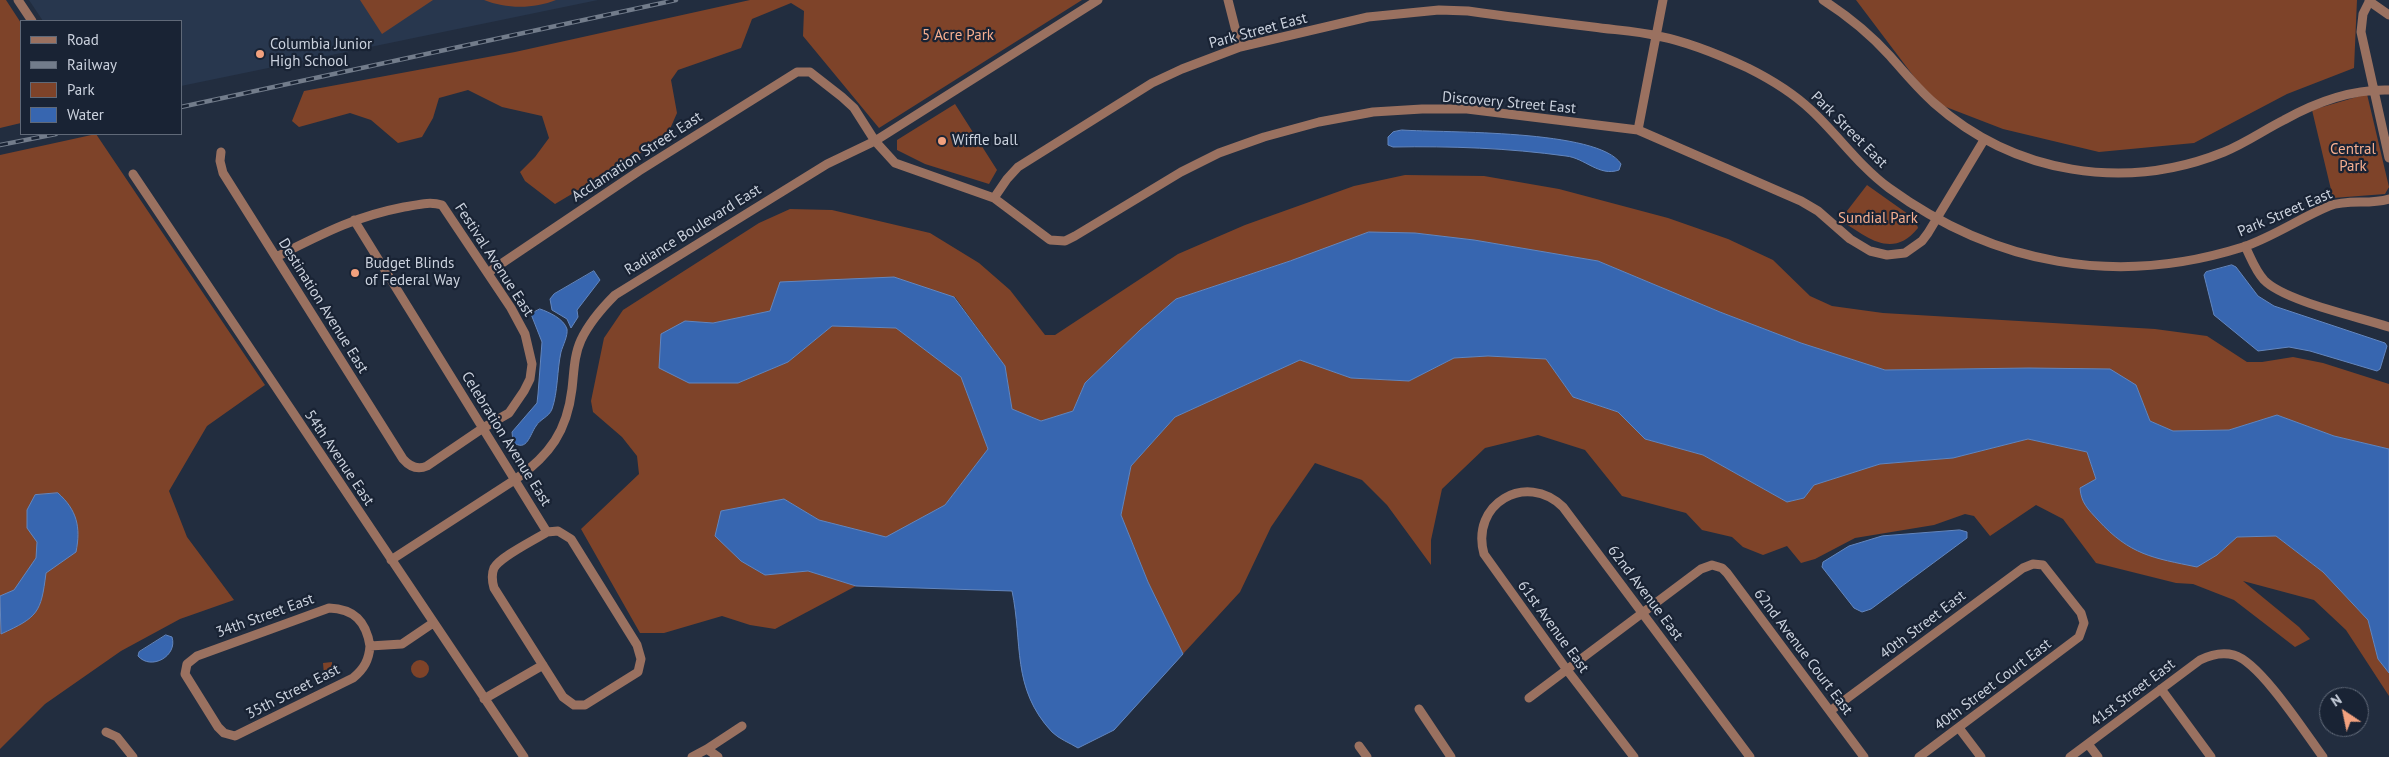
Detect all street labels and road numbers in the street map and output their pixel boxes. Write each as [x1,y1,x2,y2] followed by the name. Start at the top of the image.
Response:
[1207,9,1309,53] street label: Park Street East
[1441,88,1577,118] street label: Discovery Street East
[1807,88,1891,172] street label: Park Street East
[568,108,706,206] street label: Acclamation Street East
[622,181,764,279] street label: Radiance Boulevard East
[2235,185,2335,241] street label: Park Street East
[451,200,537,320] street label: Festival Avenue East
[274,235,372,377] street label: Destination Avenue East
[457,368,555,510] street label: Celebration Avenue East
[300,407,378,509] street label: 54th Avenue East
[1603,542,1687,644] street label: 62nd Avenue East
[1514,577,1592,677] street label: 61st Avenue East
[1750,585,1856,719] street label: 62nd Avenue Court East
[1877,587,1969,663] street label: 40th Street East
[214,590,316,642] street label: 34th Street East
[1931,635,2055,735] street label: 40th Street Court East
[2087,655,2179,731] street label: 41st Street East
[243,661,343,723] street label: 35th Street East

